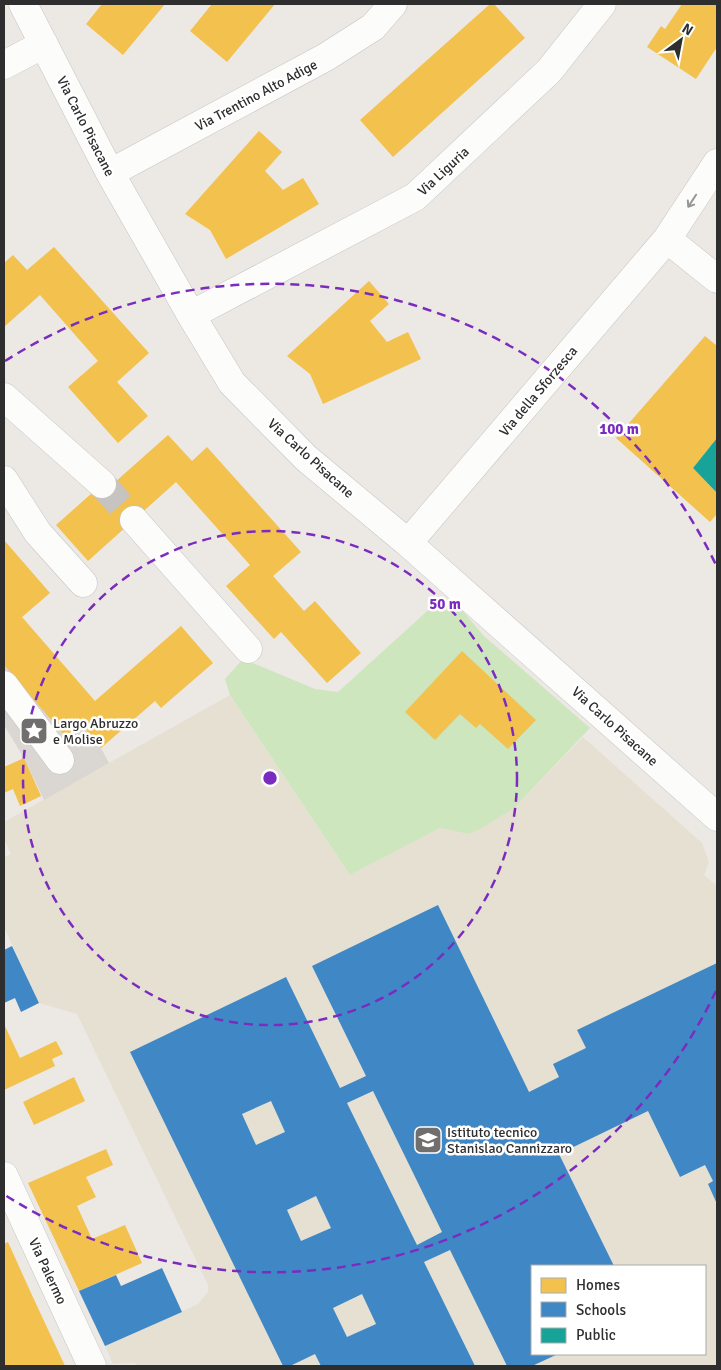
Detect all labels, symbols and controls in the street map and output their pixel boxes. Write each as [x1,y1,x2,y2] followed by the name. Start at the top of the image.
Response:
[656,15,706,65] north arrow
[679,20,696,39] text: N
[192,56,320,135] street label: Via Trentino Alto Adige
[53,73,118,179] street label: Via Carlo Pisacane
[414,143,473,199] street label: Via Liguria
[687,194,697,208] one-way arrow
[496,343,581,440] street label: Via della Sforzesca
[264,415,357,502] street label: Via Carlo Pisacane
[599,420,639,438] text: 100 m
[429,595,461,613] text: 50 m
[568,683,661,770] street label: Via Carlo Pisacane
[53,715,138,748] place label: Largo Abruzzo e Molise
[19,716,49,746] place icon: Largo Abruzzo e Molise
[261,769,279,787] centre of rings
[447,1124,572,1157] place label: Istituto tecnico Stanislao Cannizzaro
[413,1125,443,1155] school or university icon: Istituto tecnico Stanislao Cannizzaro
[25,1235,70,1307] street label: Via Palermo
[531,1265,706,1355] legend
[576,1276,620,1294] text: Homes
[576,1301,627,1319] text: Schools
[576,1326,616,1344] text: Public

